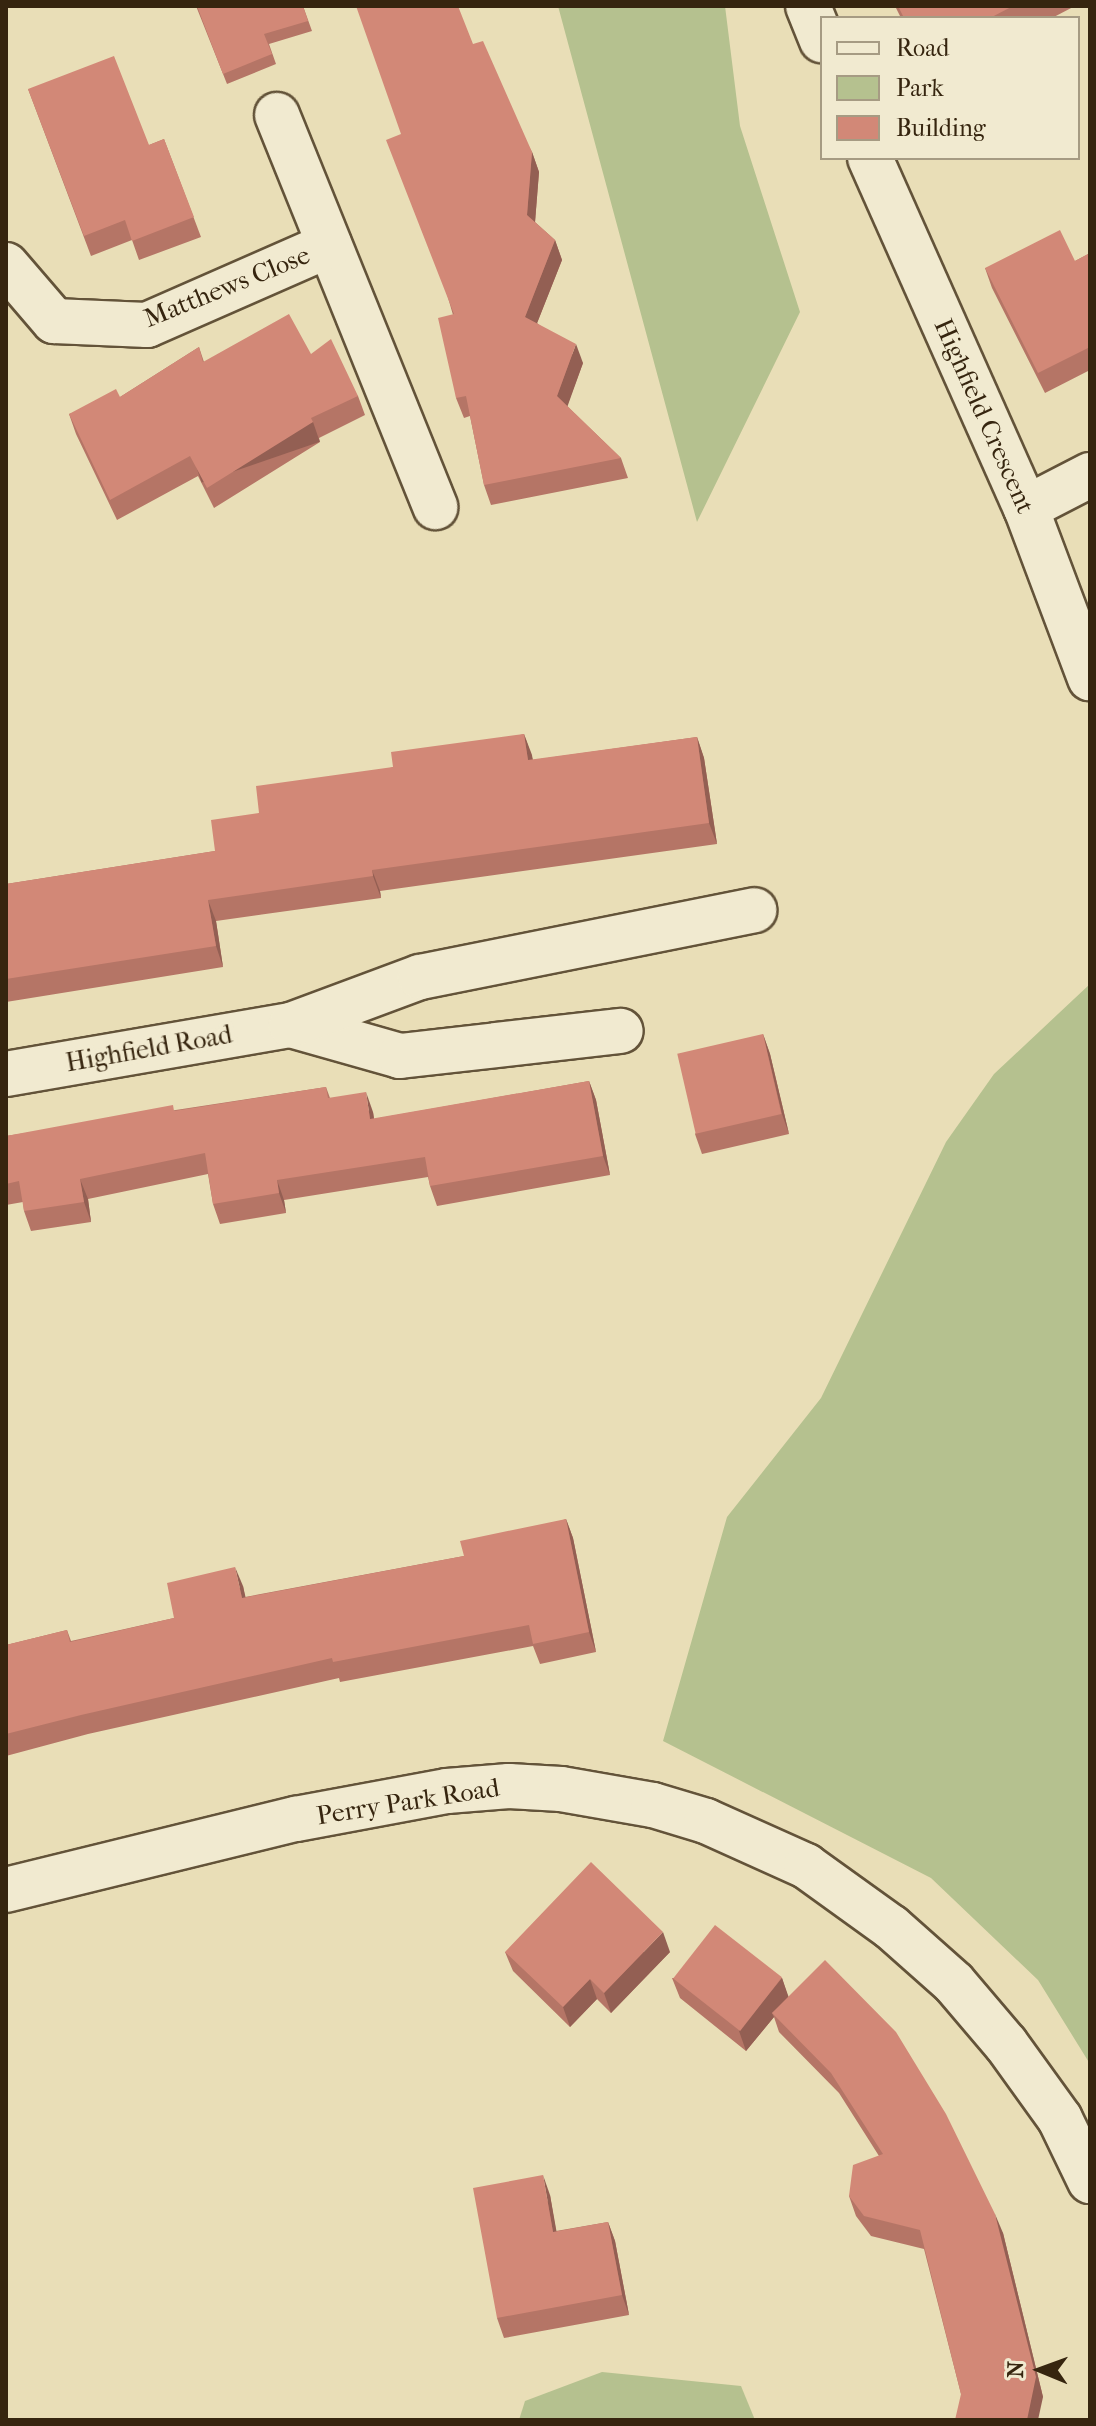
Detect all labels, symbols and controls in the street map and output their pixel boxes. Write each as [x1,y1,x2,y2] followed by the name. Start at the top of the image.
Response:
[820,16,1080,160] legend
[896,34,949,62] text: Road
[896,74,944,102] text: Park
[896,114,986,142] text: Building
[139,240,315,334] street label: Matthews Close
[927,314,1041,518] street label: Highfield Crescent
[63,1019,235,1079] street label: Highfield Road
[314,1772,502,1832] street label: Perry Park Road
[1000,2330,1080,2410] north arrow
[1003,2361,1029,2378] text: N

